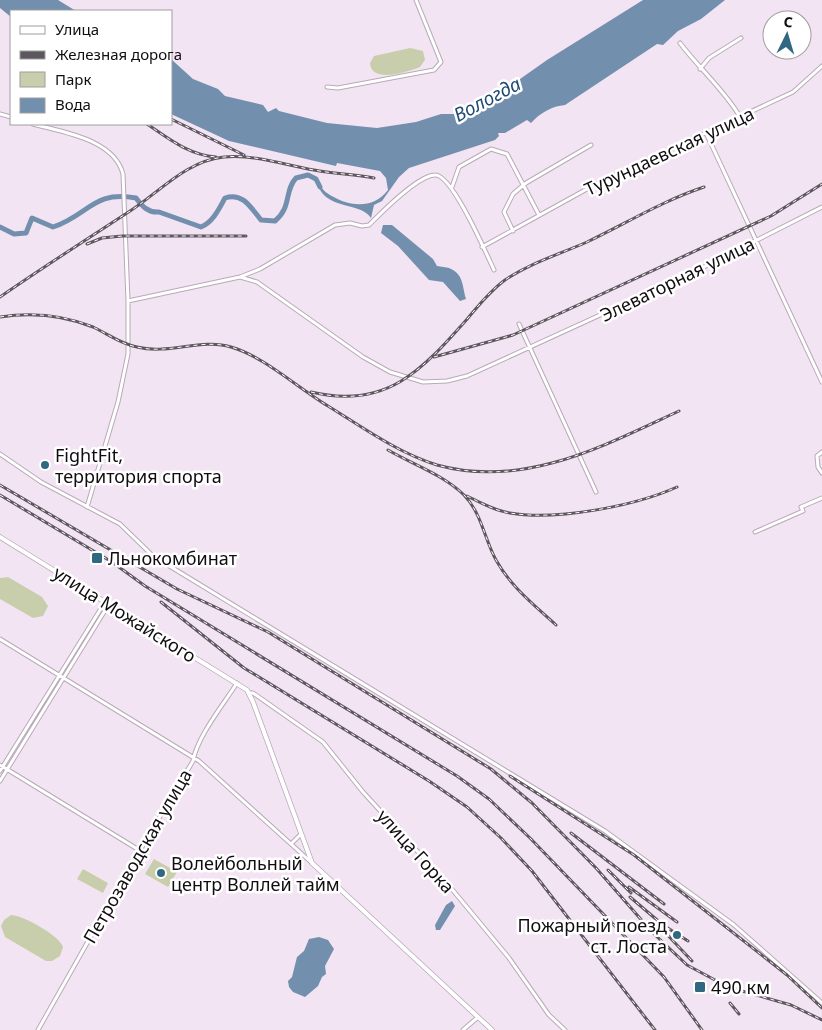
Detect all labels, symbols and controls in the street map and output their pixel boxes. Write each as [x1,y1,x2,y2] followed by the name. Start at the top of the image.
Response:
[10,10,172,125] legend
[762,10,812,60] north arrow
[783,12,794,31] text: С
[55,19,99,39] text: Улица
[55,44,182,64] text: Железная дорога
[55,69,91,89] text: Парк
[449,70,525,128] water label: Вологда
[55,94,91,114] text: Вода
[580,101,758,201] street label: Турундаевская улица
[596,231,758,327] street label: Элеваторная улица
[55,443,222,488] place label: FightFit, территория спорта
[39,459,51,471] marker: FightFit, территория спорта
[108,546,238,570] place label: Льнокомбинат
[90,551,104,565] marker: Льнокомбинат
[49,560,201,668] street label: улица Можайского
[77,764,197,948] street label: Петрозаводская улица
[372,804,460,898] street label: улица Горка
[171,851,340,896] place label: Волейбольный центр Воллей тайм
[155,867,167,879] marker: Волейбольный центр Воллей тайм
[517,913,667,958] place label: Пожарный поезд ст. Лоста
[671,929,683,941] marker: Пожарный поезд ст. Лоста
[711,975,770,999] place label: 490 км
[693,980,707,994] marker: 490 км

